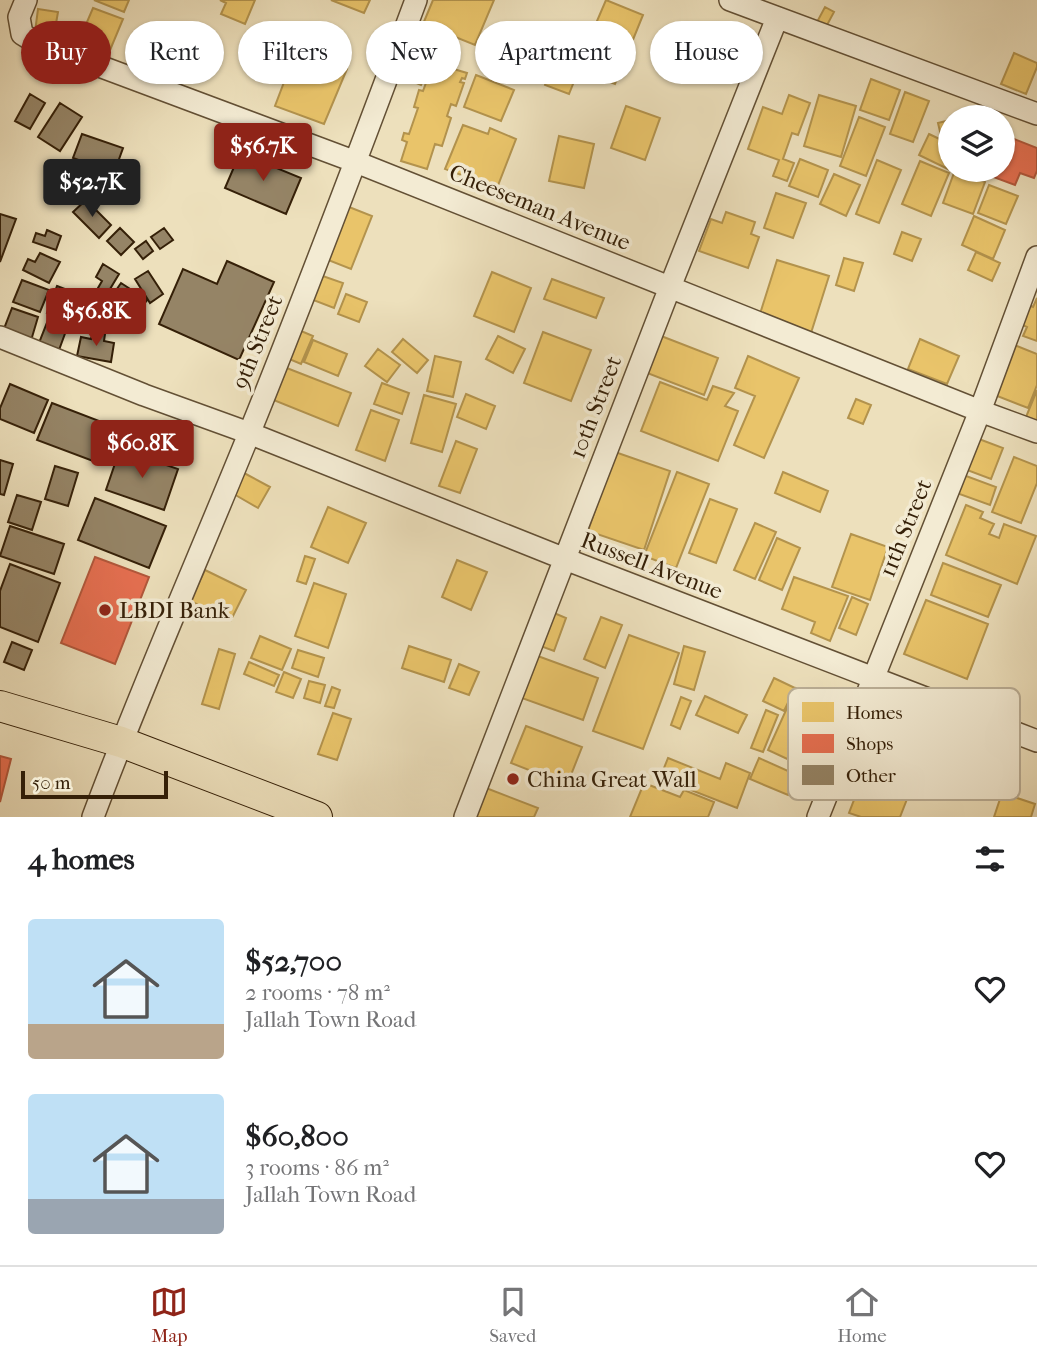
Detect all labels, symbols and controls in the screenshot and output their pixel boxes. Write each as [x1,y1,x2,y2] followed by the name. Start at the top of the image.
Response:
[21,21,111,84] chip: Buy
[125,21,224,84] chip: Rent
[238,21,352,84] chip: Filters
[366,21,461,84] chip: New
[475,21,636,84] chip: Apartment
[650,21,763,84] chip: House
[938,105,1015,182] map controls
[938,105,1015,182] button: layers
[206,124,320,183] pin: $56.7K
[230,132,296,159] text: $56.7K
[445,159,634,256] street label: Cheeseman Avenue
[35,160,149,219] pin: $52.7K
[59,168,125,195] text: $52.7K
[39,288,153,348] pin: $56.8K
[226,291,288,393] street label: 9th Street
[62,297,130,324] text: $56.8K
[564,352,627,462] street label: 10th Street
[85,420,199,480] pin: $60.8K
[107,429,177,456] text: $60.8K
[874,475,937,581] street label: 11th Street
[577,526,726,605] street label: Russell Avenue
[119,597,231,624] place label: LBDI Bank
[97,602,113,618] marker: LBDI Bank
[788,688,1020,800] legend
[846,702,902,724] text: Homes
[846,733,893,755] text: Shops
[846,765,897,787] text: Other
[527,766,697,793] place label: China Great Wall
[21,768,168,800] scale bar
[505,771,521,787] marker: China Great Wall
[32,772,71,794] text: 50 m
[971,840,1009,878] icon: filters
[28,842,135,877] text: 4 homes
[245,944,342,979] text: $52,700
[84,947,168,1031] icon: home
[971,970,1009,1008] icon: heart
[245,979,390,1006] text: 2 rooms · 78 m²
[245,1006,416,1033] text: Jallah Town Road
[245,1119,349,1154] text: $60,800
[84,1122,168,1206] icon: home
[971,1145,1009,1183] icon: heart
[245,1154,389,1181] text: 3 rooms · 86 m²
[245,1181,416,1208] text: Jallah Town Road
[150,1283,188,1347] tab: Map
[489,1283,536,1347] tab: Saved
[837,1283,887,1347] tab: Home

